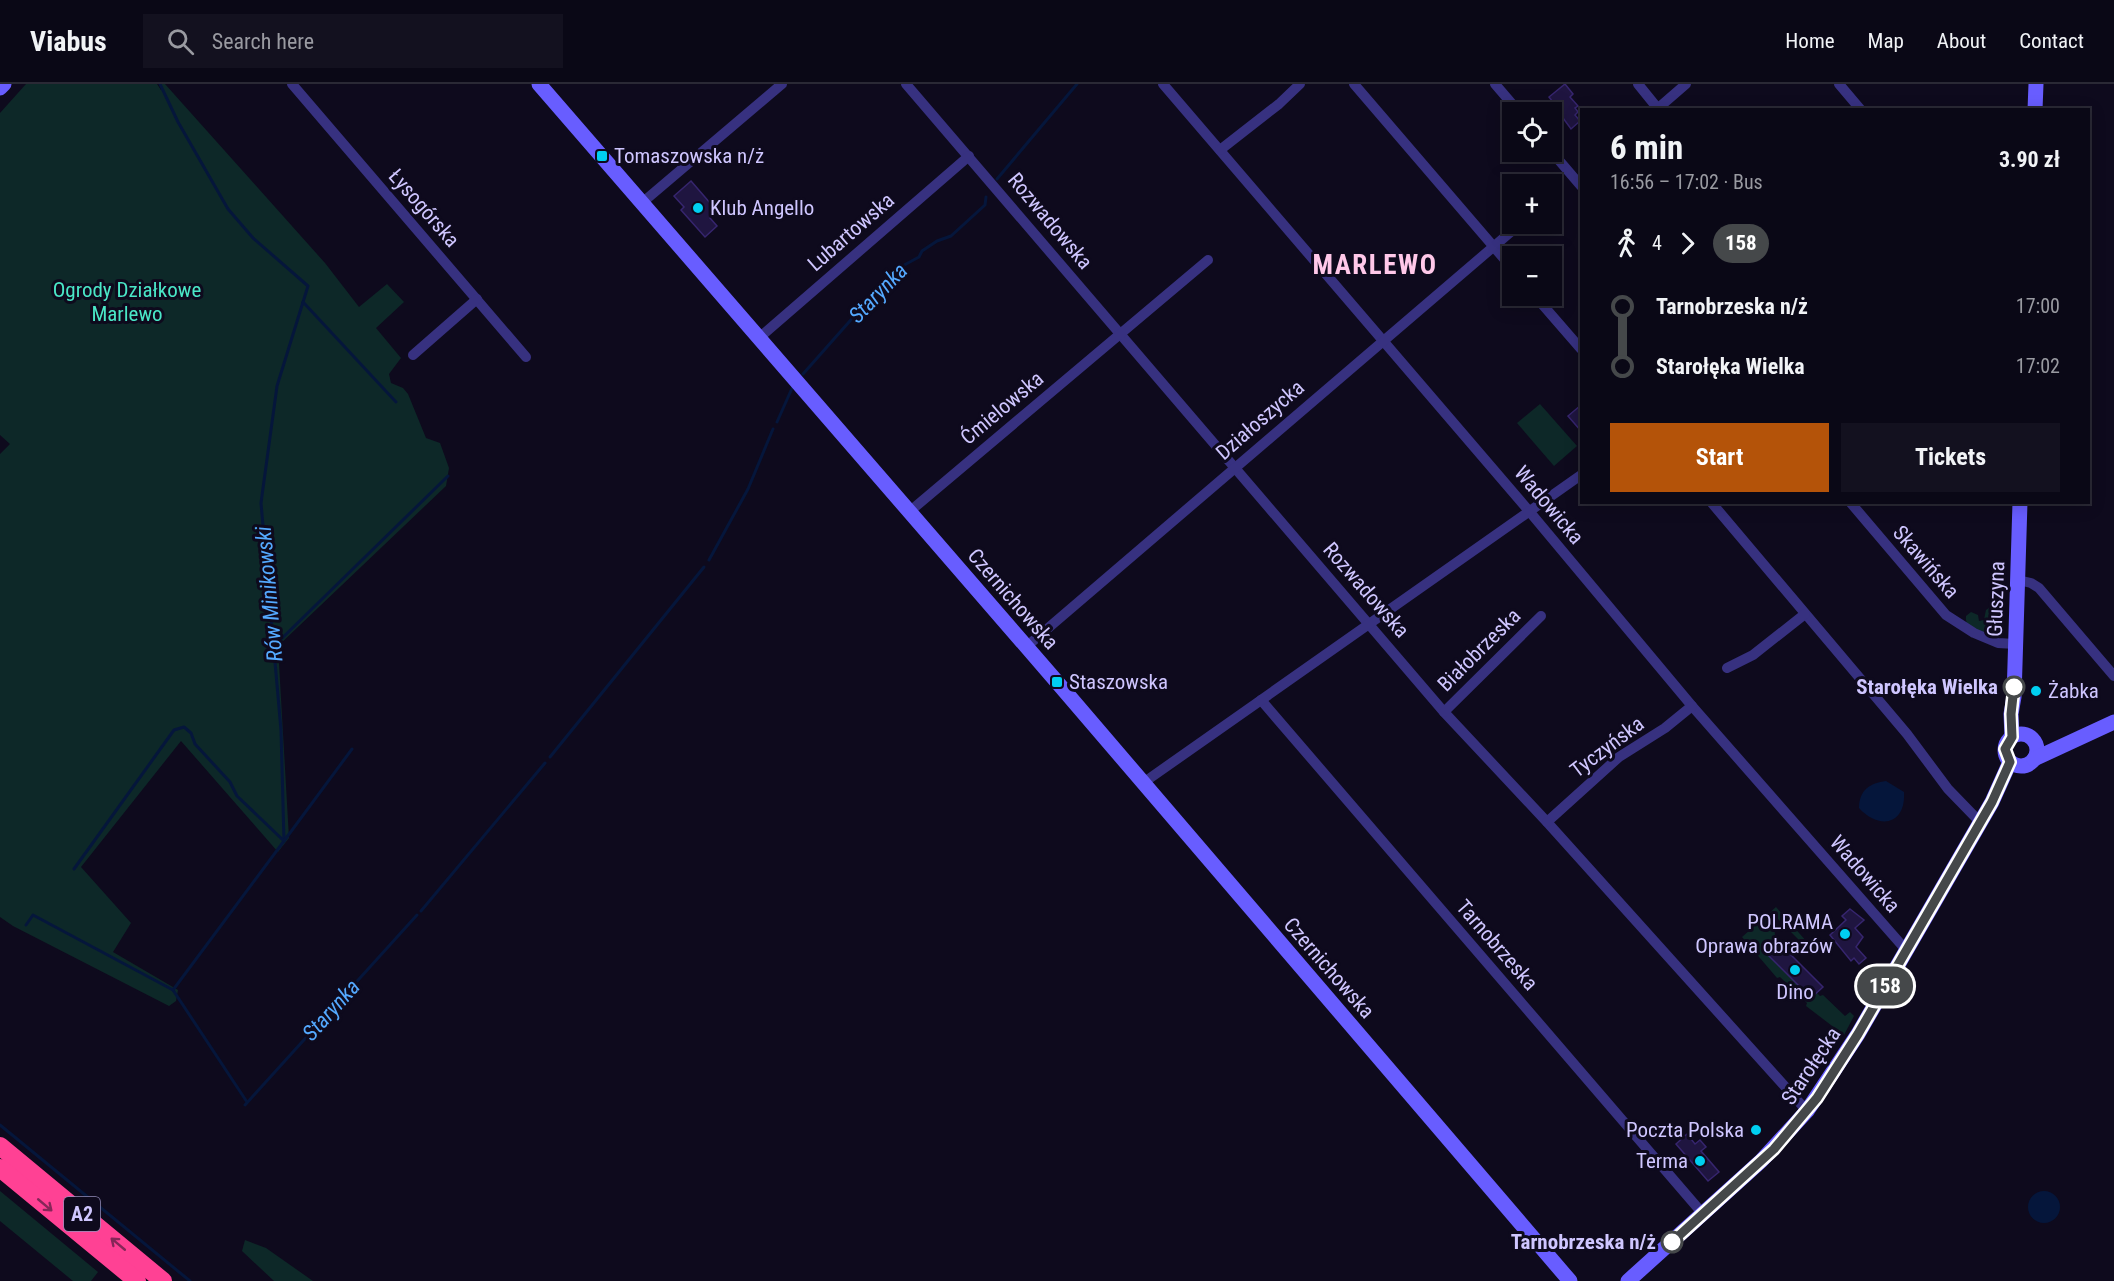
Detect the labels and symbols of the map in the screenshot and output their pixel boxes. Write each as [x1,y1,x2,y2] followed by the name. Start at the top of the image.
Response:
[614,144,764,168] place label: Tomaszowska n/ż
[595,149,609,163] marker: Tomaszowska n/ż
[384,164,464,252] street label: Łysogórska
[1003,168,1097,274] street label: Rozwadowska
[803,188,899,276] street label: Lubartowska
[710,196,814,220] place label: Klub Angello
[691,201,705,215] marker: Klub Angello
[1313,249,1437,281] district label: MARLEWO
[844,258,912,328] water label: Starynka
[53,278,201,326] park label: Ogrody Działkowe Marlewo
[956,367,1048,449] street label: Ćmielowska
[1211,375,1309,465] street label: Działoszycka
[1509,461,1589,549] street label: Wadowicka
[1888,521,1964,603] street label: Skawińska
[251,525,287,663] water label: Rów Minikowski
[1318,538,1414,642] street label: Rozwadowska
[963,544,1063,654] street label: Czernichowska
[1983,561,2009,637] street label: Głuszyna
[1433,604,1525,696] street label: Białobrzeska
[1069,670,1168,694] place label: Staszowska
[1050,675,1064,689] marker: Staszowska
[1856,675,1998,699] place label: Starołęka Wielka
[2003,676,2025,698] marker: Starołęka Wielka
[2048,679,2099,703] place label: Żabka
[2029,684,2043,698] marker: Żabka
[1566,712,1648,782] street label: Tyczyńska
[1825,831,1905,917] street label: Wadowicka
[1451,895,1543,995] street label: Tarnobrzeska
[1695,910,1833,958] place label: POLRAMA Oprawa obrazów
[1279,913,1379,1023] street label: Czernichowska
[1838,927,1852,941] marker: POLRAMA Oprawa obrazów
[1788,963,1802,977] marker: Dino
[1850,966,1920,1006] line badge: 158
[297,974,365,1046] water label: Starynka
[1776,980,1814,1004] place label: Dino
[1776,1023,1846,1109] street label: Starołęcka
[1626,1118,1744,1142] place label: Poczta Polska
[1749,1123,1763,1137] marker: Poczta Polska
[1636,1149,1688,1173] place label: Terma
[1693,1154,1707,1168] marker: Terma
[64,1197,100,1231] road number: A2
[37,1198,52,1212] one-way arrow
[1511,1230,1656,1254] place label: Tarnobrzeska n/ż
[1661,1231,1683,1253] marker: Tarnobrzeska n/ż
[110,1237,126,1250] one-way arrow

